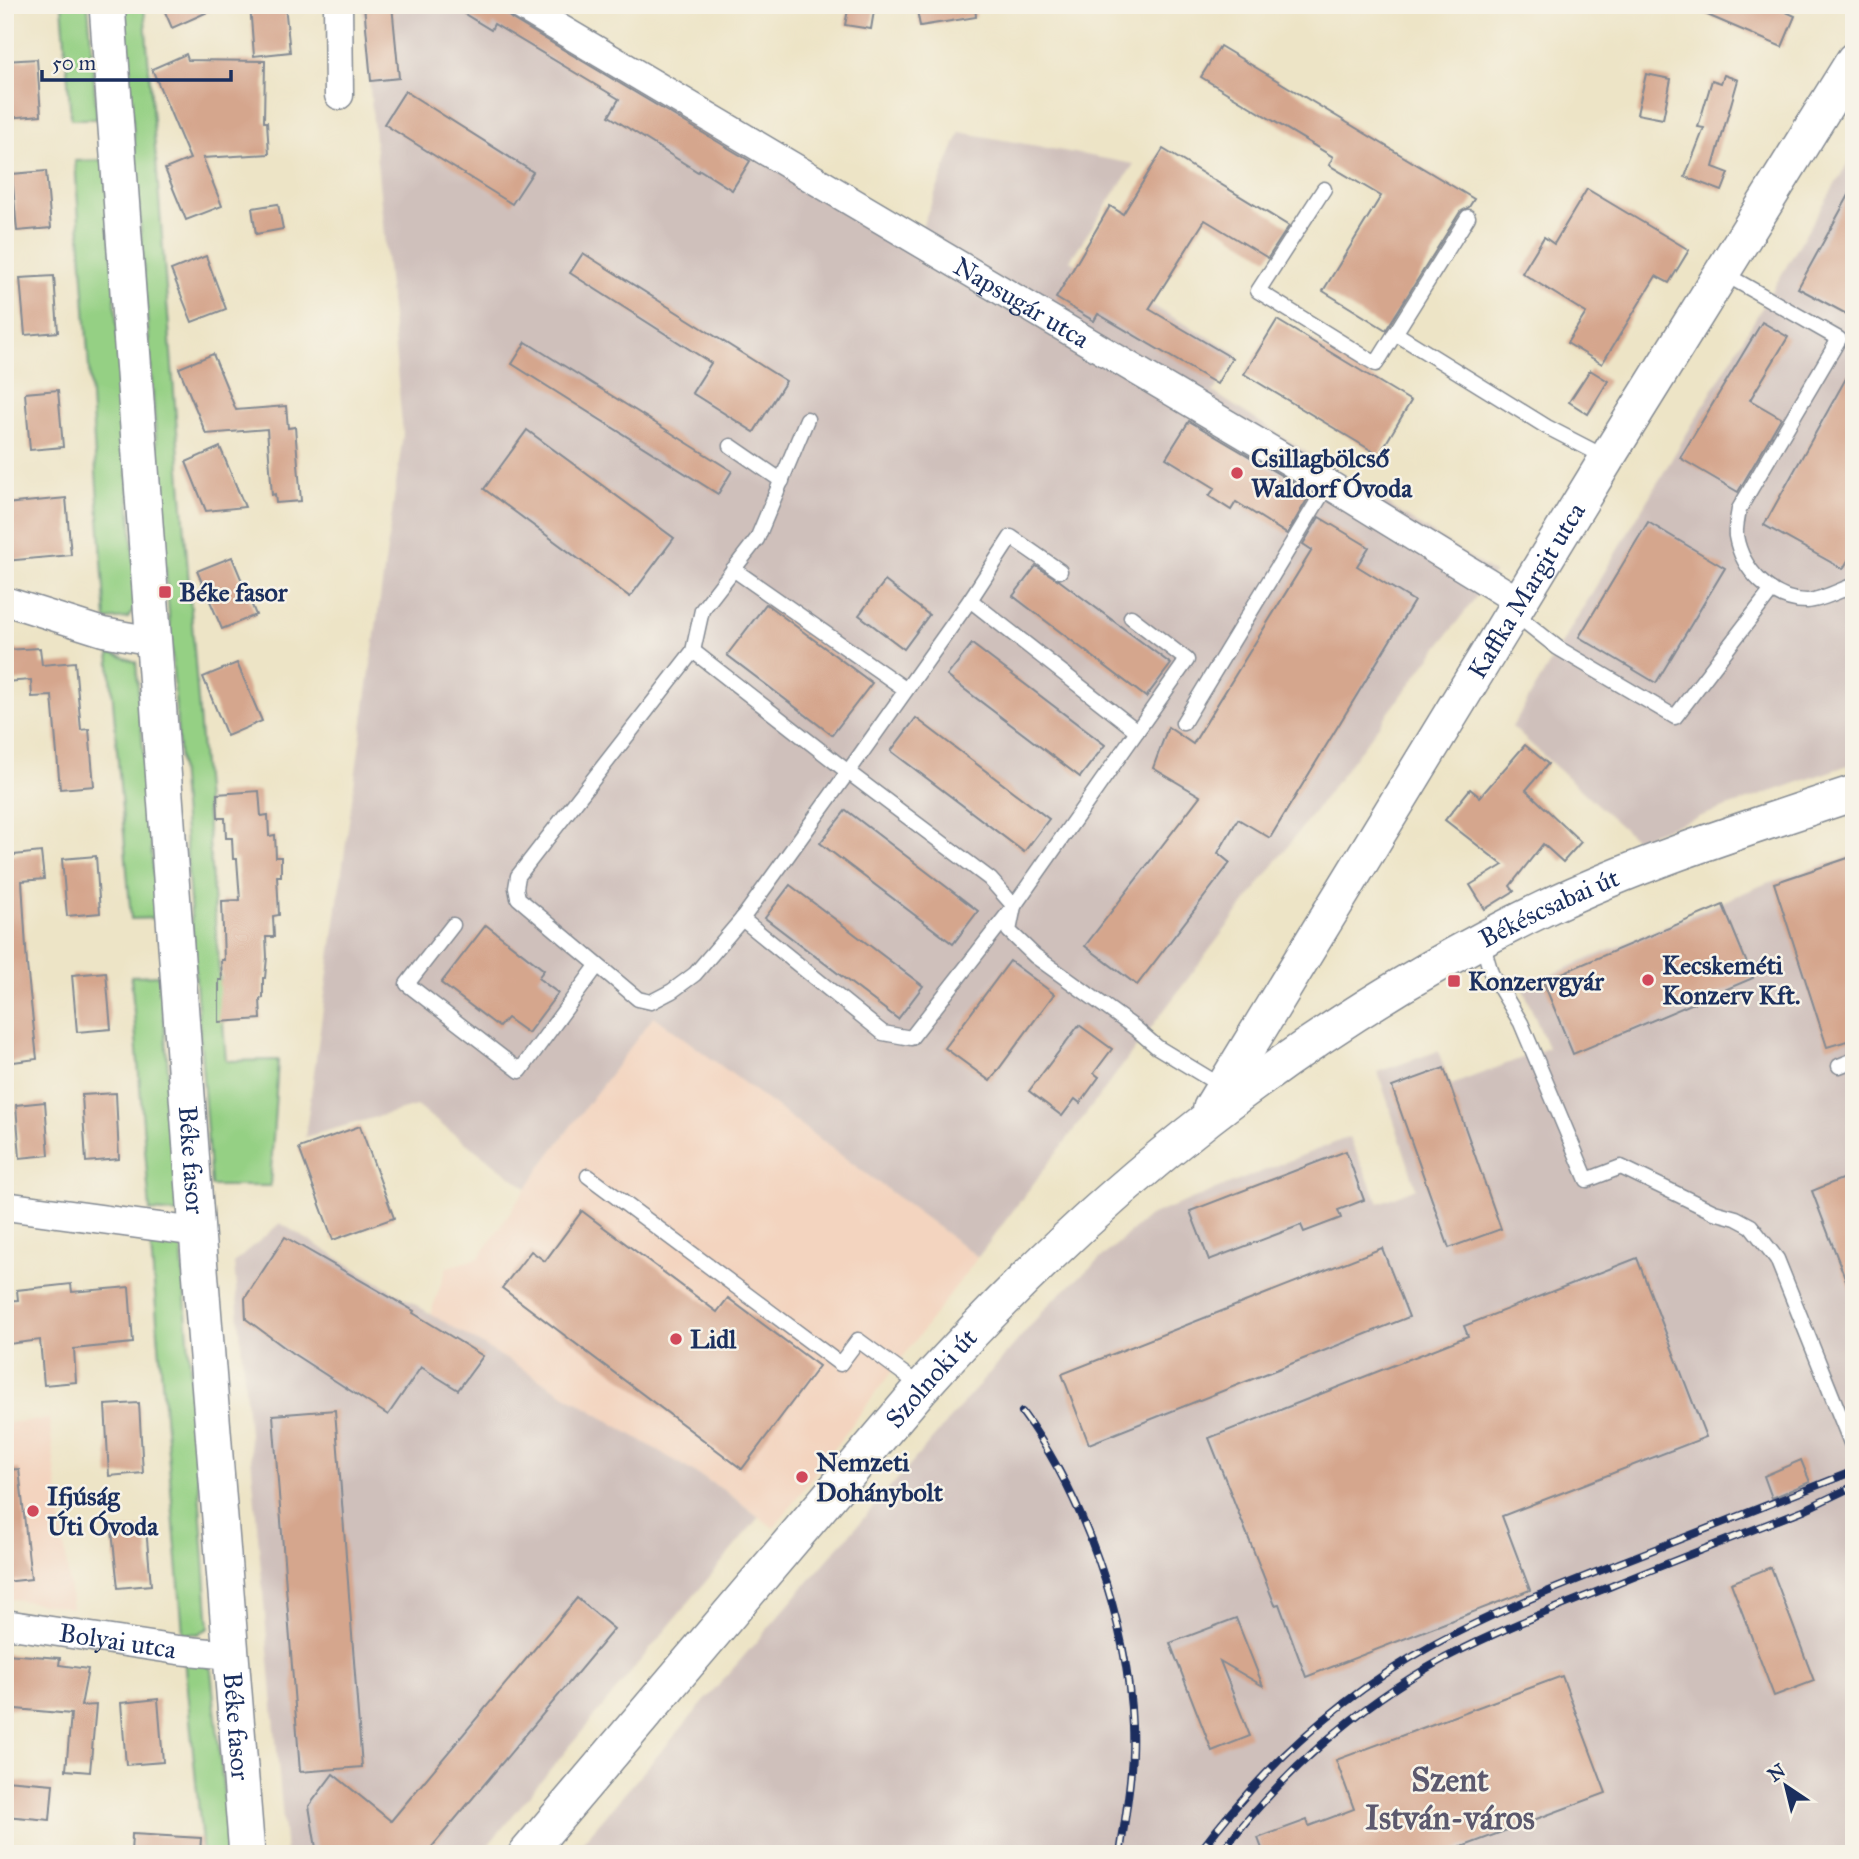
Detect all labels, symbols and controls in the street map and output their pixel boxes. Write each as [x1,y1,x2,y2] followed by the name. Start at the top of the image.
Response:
[42,38,231,82] scale bar
[52,50,97,76] text: 50 m
[948,250,1095,355] street label: Napsugár utca
[1251,442,1413,504] place label: Csillagbölcső Waldorf Óvoda
[1229,465,1245,481] marker: Csillagbölcső Waldorf Óvoda
[1461,497,1592,684] street label: Kaffka Margit utca
[179,576,289,608] place label: Béke fasor
[157,584,173,600] marker: Béke fasor
[1474,861,1624,955] street label: Békéscsabai út
[1662,949,1800,1011] place label: Kecskeméti Konzerv Kft.
[1468,965,1605,998] place label: Konzervgyár
[1640,972,1656,988] marker: Kecskeméti Konzerv Kft.
[1446,973,1462,989] marker: Konzervgyár
[172,1105,212,1215] street label: Béke fasor
[878,1322,984,1434] street label: Szolnoki út
[690,1323,737,1355] place label: Lidl
[668,1331,684,1347] marker: Lidl
[816,1446,944,1508] place label: Nemzeti Dohánybolt
[794,1469,810,1485] marker: Nemzeti Dohánybolt
[47,1480,159,1542] place label: Ifjúság Úti Óvoda
[25,1503,41,1519] marker: Ifjúság Úti Óvoda
[57,1616,178,1666] street label: Bolyai utca
[216,1671,257,1782] street label: Béke fasor
[1750,1750,1820,1820] north arrow
[1763,1758,1790,1787] text: N
[1365,1760,1535,1838] district label: Szent István-város

